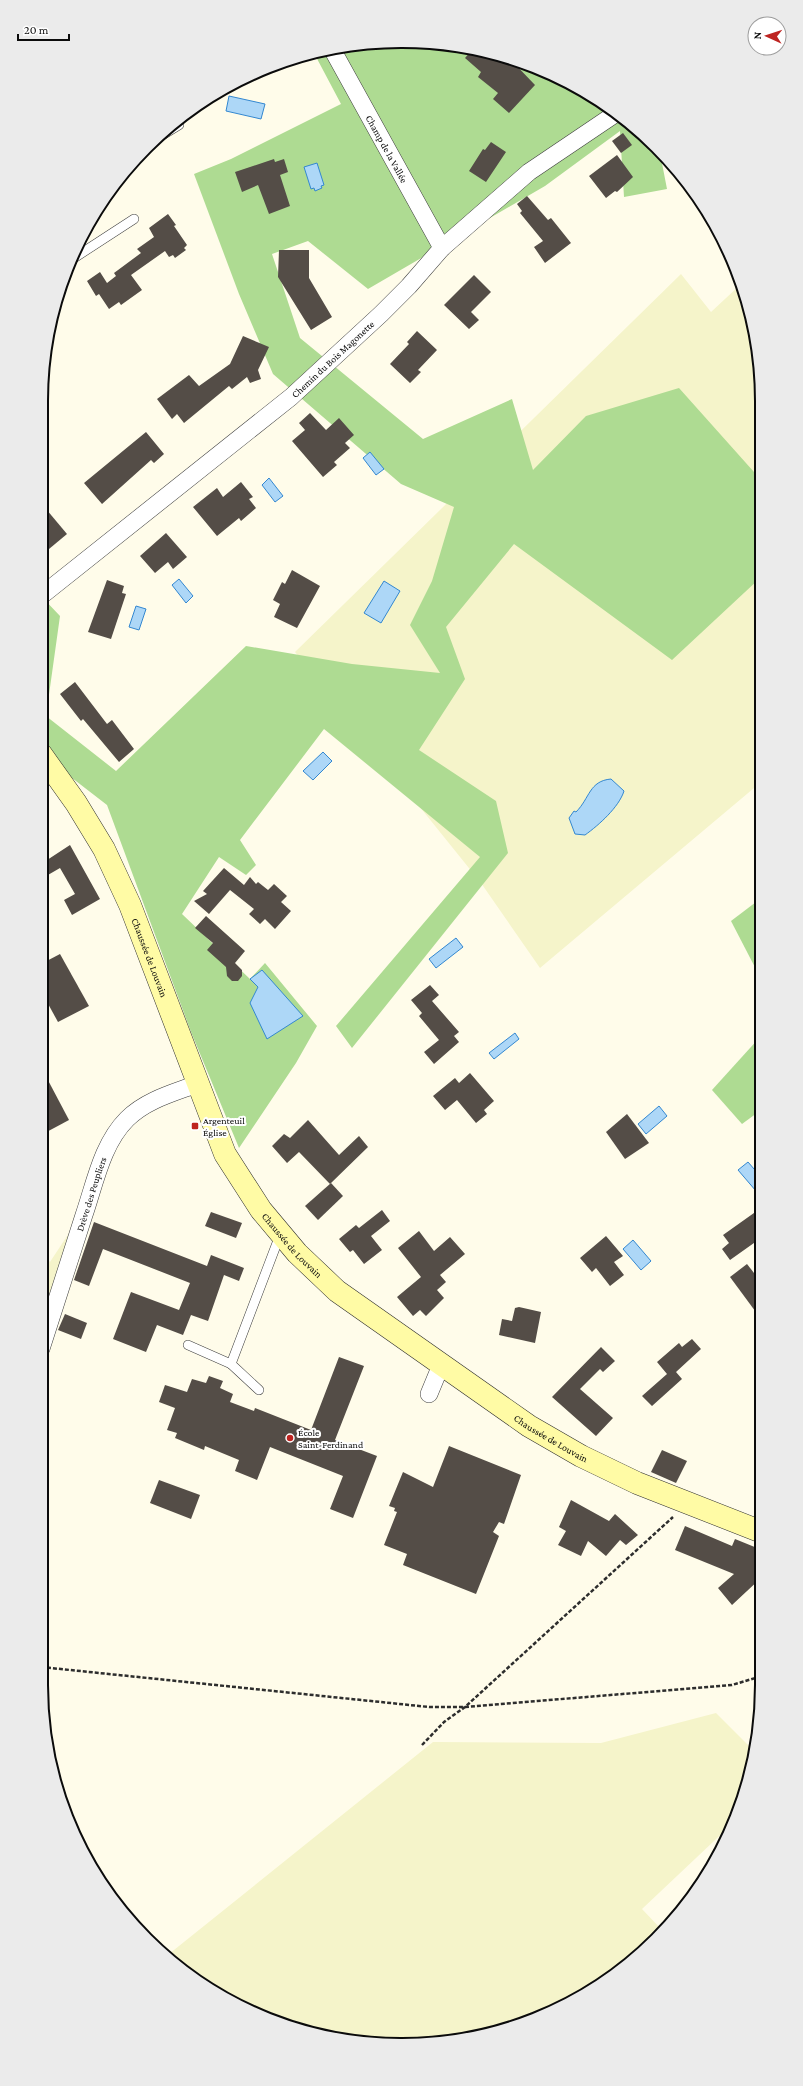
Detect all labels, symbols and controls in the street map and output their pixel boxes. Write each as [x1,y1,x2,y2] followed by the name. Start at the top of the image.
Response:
[18,16,69,42] scale bar
[747,16,787,56] north arrow
[24,23,49,37] text: 20 m
[751,31,763,40] text: N
[364,113,410,185] street label: Champ de la Vallée
[289,318,377,400] street label: Chemin du Bois Magonette
[129,917,170,999] street label: Chaussée de Louvain
[203,1115,245,1138] place label: Argenteuil Église
[190,1121,200,1131] marker: Argenteuil Église
[74,1155,109,1233] street label: Drève des Peupliers
[260,1211,325,1280] street label: Chaussée de Louvain
[512,1412,590,1465] street label: Chaussée de Louvain
[298,1427,364,1450] place label: École Saint-Ferdinand
[285,1433,295,1443] marker: École Saint-Ferdinand

